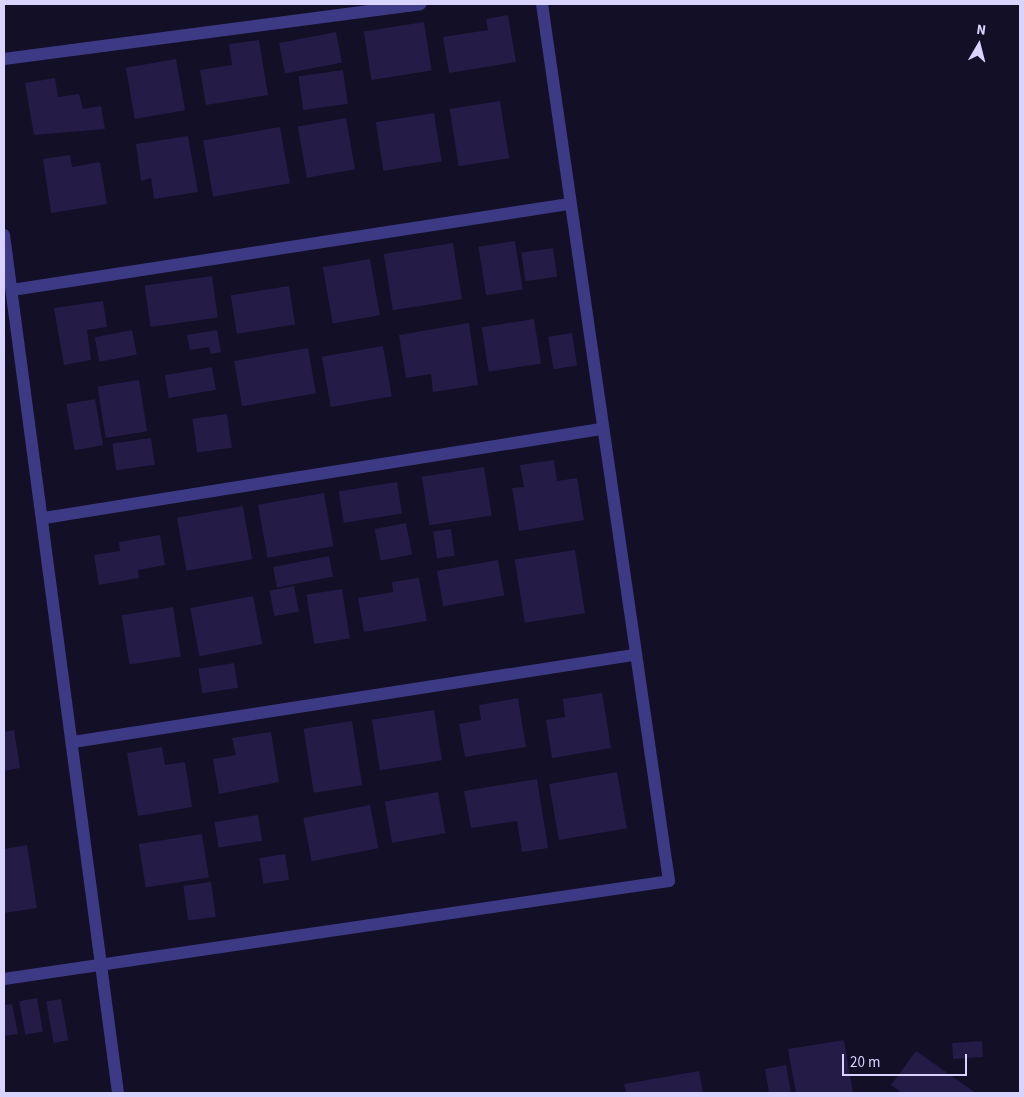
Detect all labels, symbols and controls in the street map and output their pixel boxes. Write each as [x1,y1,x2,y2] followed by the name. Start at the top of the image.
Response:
[954,20,1004,70] north arrow
[975,20,987,41] text: N
[844,1044,969,1076] scale bar
[850,1052,880,1073] text: 20 m

